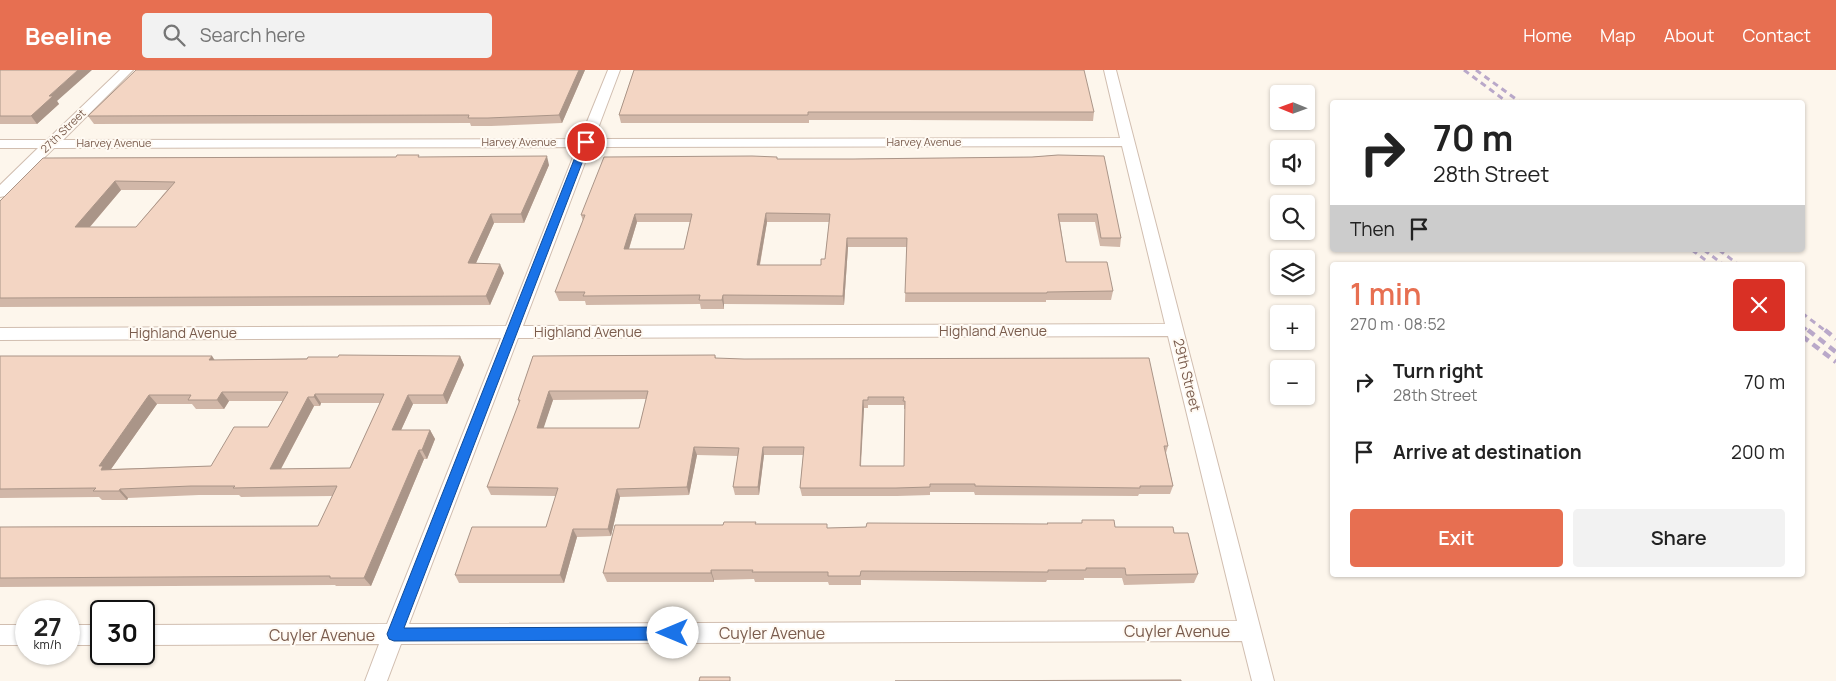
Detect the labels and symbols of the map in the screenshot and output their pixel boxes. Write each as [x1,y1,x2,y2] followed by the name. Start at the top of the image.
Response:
[1270,85,1315,130] north arrow
[37,105,88,156] street label: 27th Street
[565,121,607,163] pin
[482,134,557,149] street label: Harvey Avenue
[887,134,962,149] street label: Harvey Avenue
[77,135,152,150] street label: Harvey Avenue
[939,321,1047,340] street label: Highland Avenue
[534,322,642,341] street label: Highland Avenue
[129,323,237,342] street label: Highland Avenue
[1169,336,1206,414] street label: 29th Street
[90,600,155,665] speed limit sign: 30
[646,606,698,658] position arrow
[1124,620,1230,642] street label: Cuyler Avenue
[719,622,825,644] street label: Cuyler Avenue
[269,624,375,646] street label: Cuyler Avenue

